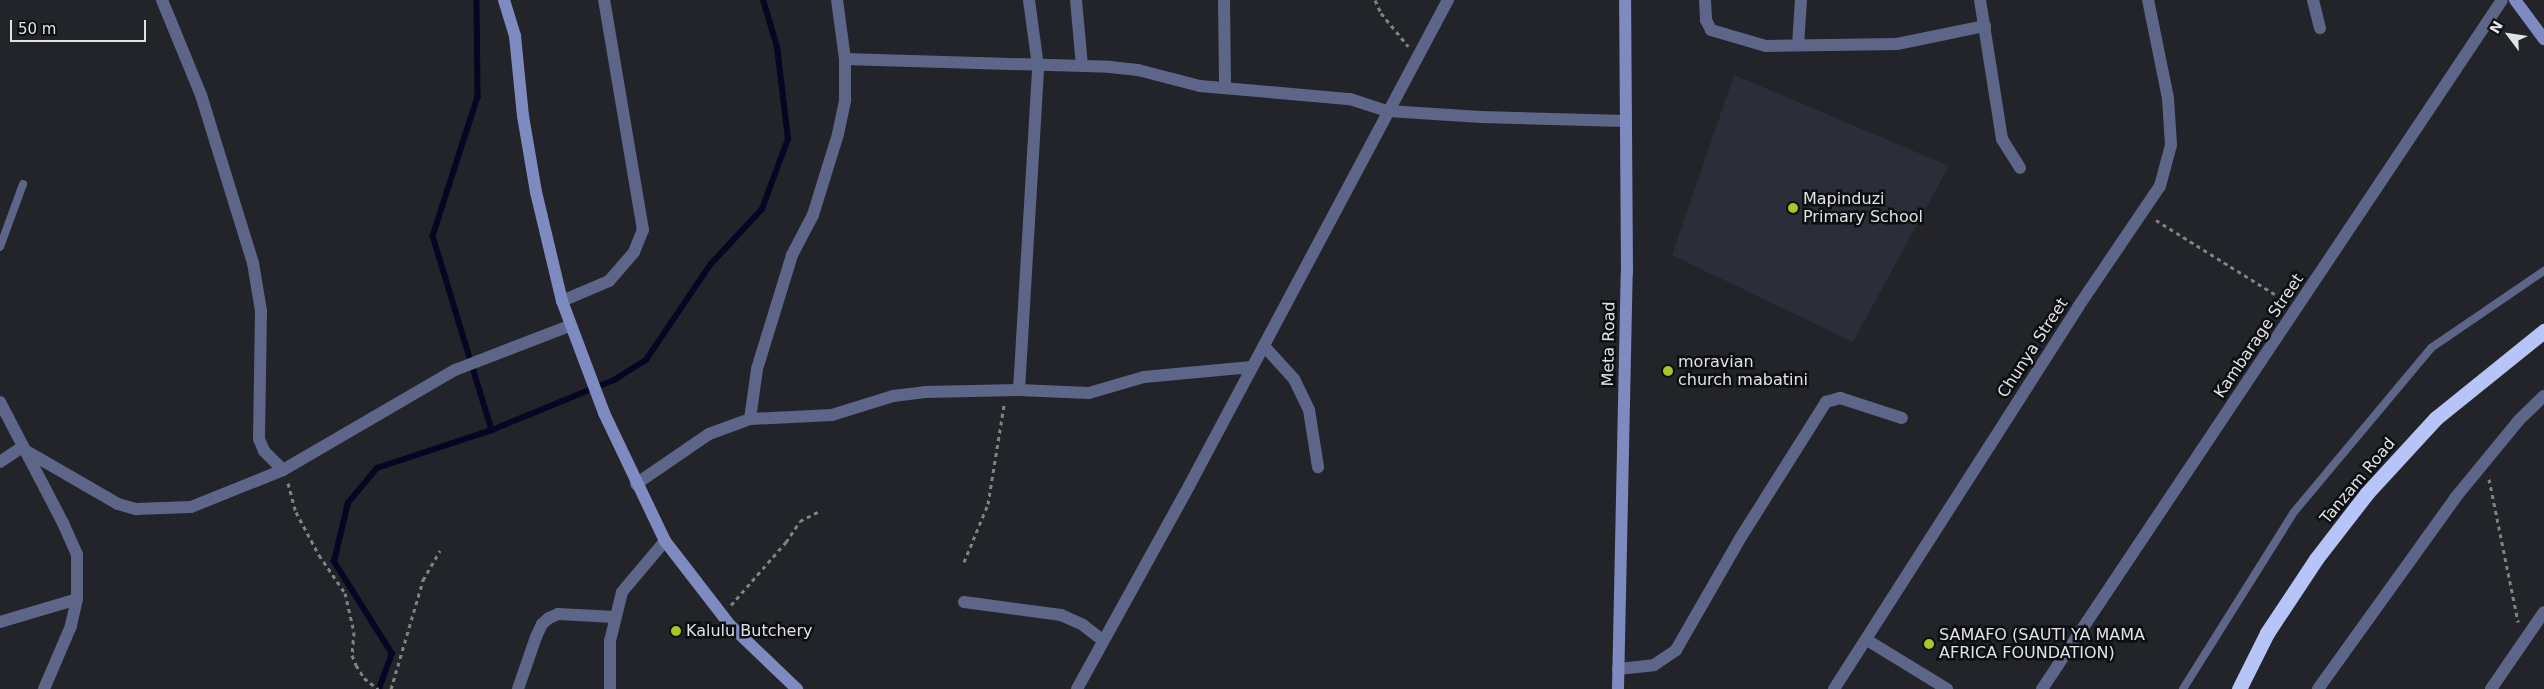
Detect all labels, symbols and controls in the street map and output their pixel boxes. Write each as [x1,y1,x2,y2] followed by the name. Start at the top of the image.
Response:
[12,10,149,42] scale bar
[2484,10,2534,60] north arrow
[2486,18,2506,36] text: N
[18,20,56,38] text: 50 m
[1803,189,1923,227] place label: Mapinduzi Primary School
[1787,202,1799,214] marker: Mapinduzi Primary School
[2210,270,2308,402] street label: Kambarage Street
[1994,295,2072,401] street label: Chunya Street
[1599,301,1619,387] street label: Meta Road
[1678,352,1808,390] place label: moravian church mabatini
[1662,365,1674,377] marker: moravian church mabatini
[2317,434,2399,528] street label: Tanzam Road
[686,621,812,641] place label: Kalulu Butchery
[670,625,682,637] marker: Kalulu Butchery
[1939,625,2145,663] place label: SAMAFO (SAUTI YA MAMA AFRICA FOUNDATION)
[1923,638,1935,650] marker: SAMAFO (SAUTI YA MAMA AFRICA FOUNDATION)

